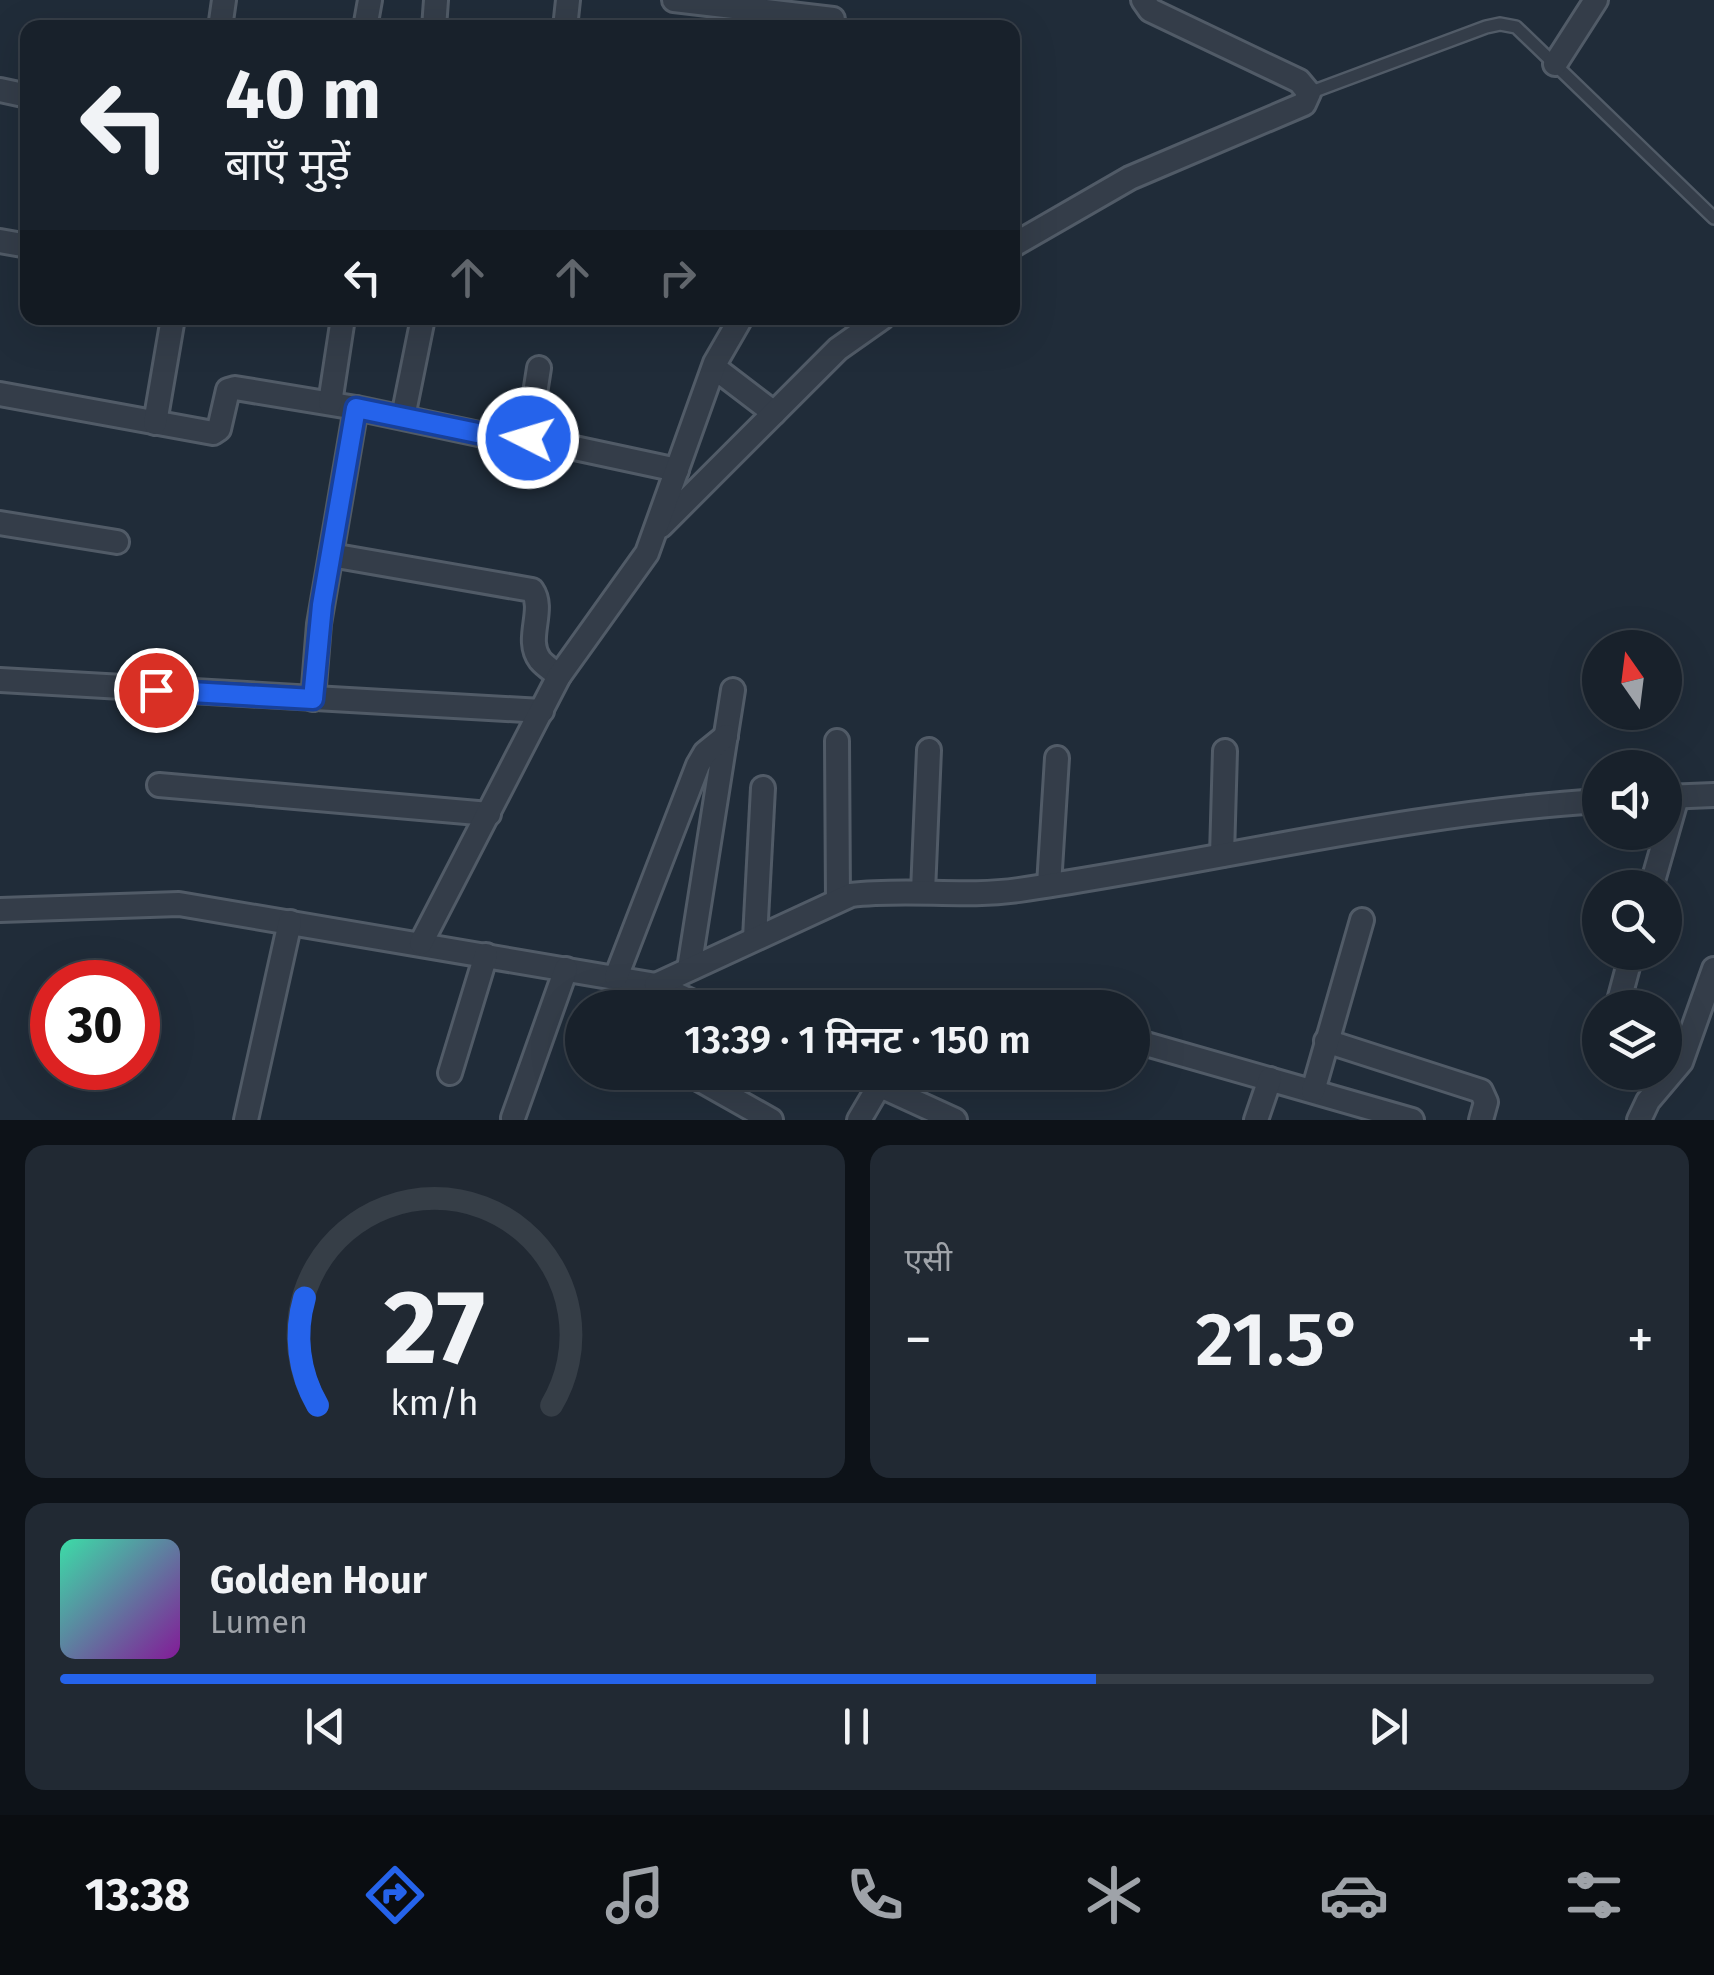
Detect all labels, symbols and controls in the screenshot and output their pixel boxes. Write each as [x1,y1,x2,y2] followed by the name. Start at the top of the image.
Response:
[225,53,381,137] text: 40 m
[60,60,190,190] icon: left
[225,138,350,192] text: बाएँ मुड़ें
[335,250,390,305] icon: left
[440,250,495,305] icon: ahead
[545,250,600,305] icon: ahead
[650,250,705,305] icon: right
[476,386,580,490] position arrow
[1582,630,1682,730] north arrow
[1582,630,1682,1090] map controls
[114,648,199,733] pin
[129,663,184,718] icon: arrive
[1582,750,1682,850] button: sound
[1582,870,1682,970] button: search
[30,960,160,1090] speed limit sign: 30
[1582,990,1682,1090] button: layers
[684,1017,1031,1063] text: 13:39 · 1 मिनट · 150 m
[905,1241,952,1279] text: एसी
[384,1266,485,1391] text: 27
[1196,1295,1363,1385] text: 21.5°
[905,1307,932,1373] text: −
[1627,1307,1654,1373] text: +
[391,1382,479,1424] text: km/h
[210,1557,427,1603] text: Golden Hour
[210,1603,308,1641] text: Lumen
[298,1699,353,1754] icon: previous
[829,1699,884,1754] icon: pause
[1361,1699,1416,1754] icon: next
[360,1860,430,1930] icon: directions
[600,1860,670,1930] icon: music
[840,1860,910,1930] icon: phone
[1079,1860,1149,1930] icon: climate
[1319,1860,1389,1930] icon: car
[1559,1860,1629,1930] icon: filters
[85,1868,190,1922] text: 13:38

